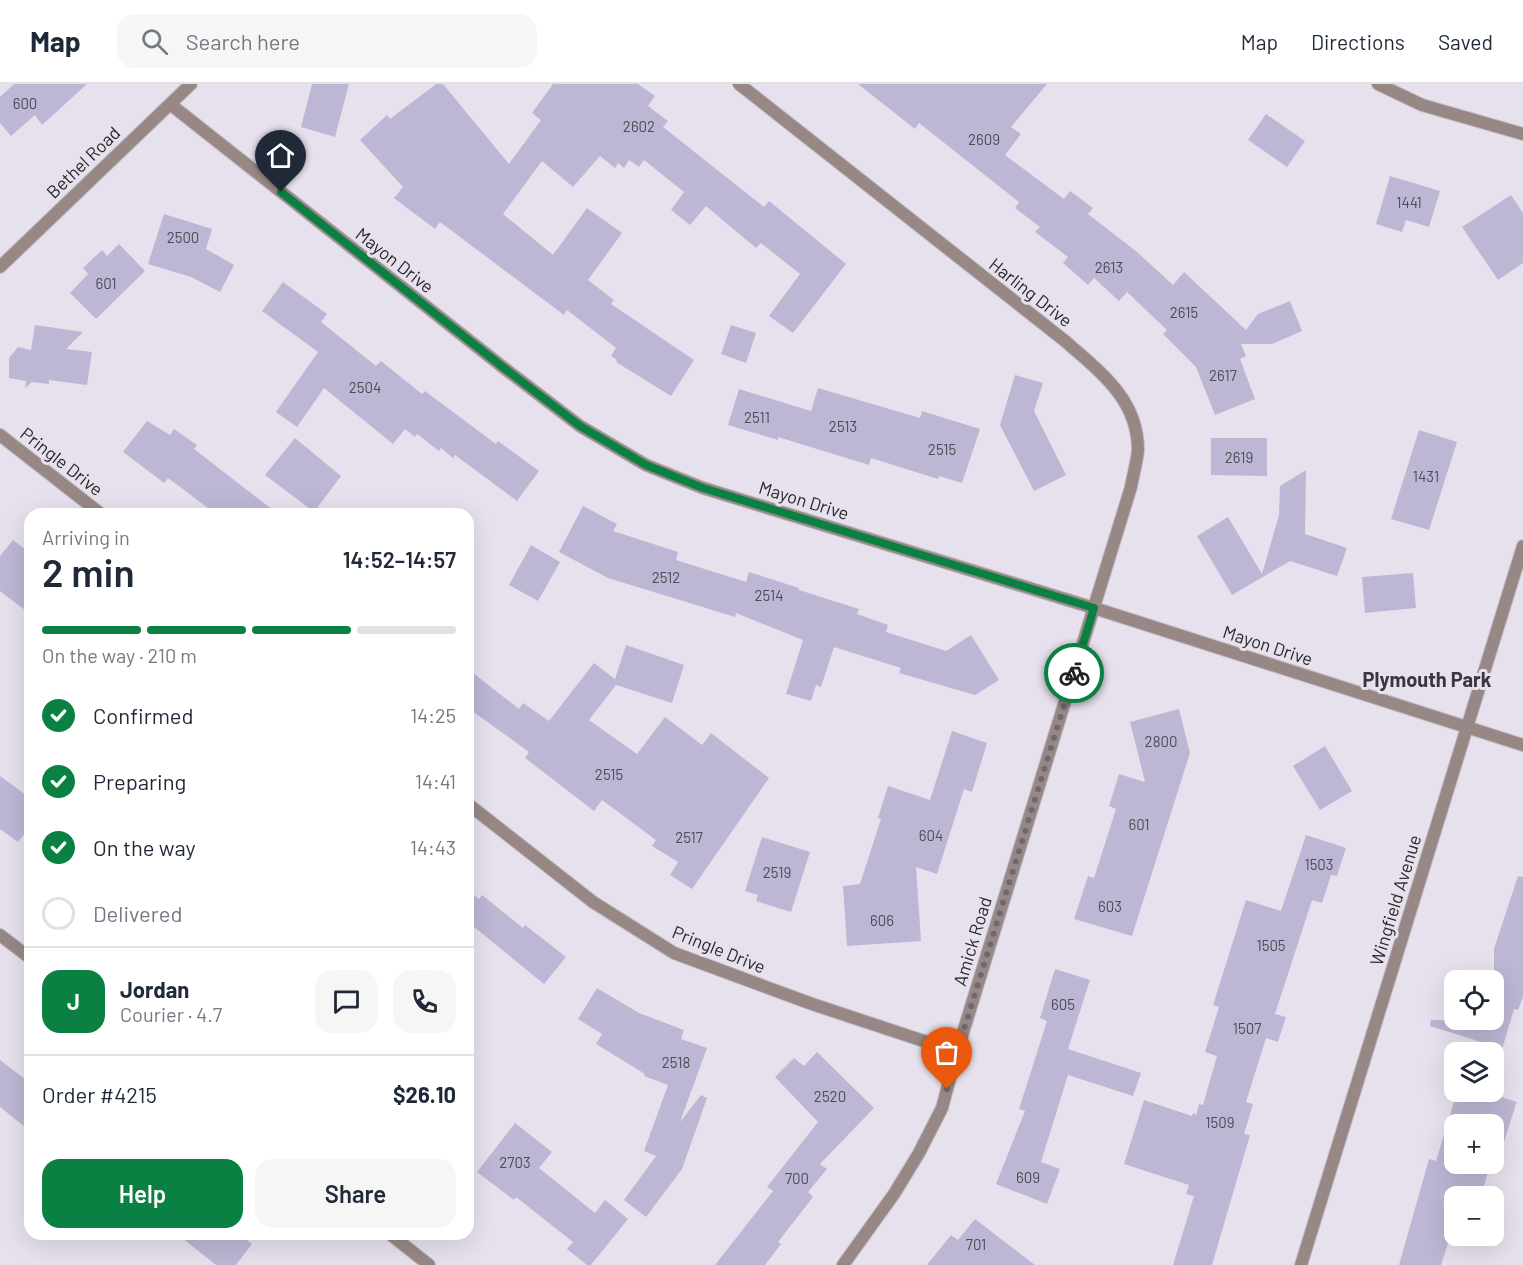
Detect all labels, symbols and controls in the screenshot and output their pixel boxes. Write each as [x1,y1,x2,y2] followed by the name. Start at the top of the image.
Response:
[117,14,537,68] search box
[30,24,81,58] text: Map
[138,25,171,58] icon: search
[186,28,300,54] text: Search here
[1241,29,1278,54] text: Map
[1311,29,1405,54] text: Directions
[1438,29,1493,54] text: Saved
[13,94,37,112] house number: 600
[623,117,655,135] house number: 2602
[42,121,124,203] street label: Bethel Road
[255,130,306,192] pin
[968,130,1000,148] house number: 2609
[264,139,297,172] icon: home
[1396,193,1422,211] house number: 1441
[352,223,438,297] street label: Mayon Drive
[167,228,199,246] house number: 2500
[985,253,1077,331] street label: Harling Drive
[1095,258,1123,276] house number: 2613
[95,274,117,292] house number: 601
[1170,303,1198,321] house number: 2615
[1209,366,1237,384] house number: 2617
[349,378,381,396] house number: 2504
[744,408,770,426] house number: 2511
[829,417,857,435] house number: 2513
[16,422,108,500] street label: Pringle Drive
[928,440,956,458] house number: 2515
[1225,448,1253,466] house number: 2619
[1413,467,1439,485] house number: 1431
[756,476,852,524] street label: Mayon Drive
[42,525,130,549] text: Arriving in
[343,546,456,572] text: 14:52–14:57
[42,548,135,595] text: 2 min
[652,568,680,586] house number: 2512
[755,586,783,604] house number: 2514
[1220,620,1316,670] street label: Mayon Drive
[42,643,197,667] text: On the way · 210 m
[1044,643,1104,703] courier
[1058,657,1091,690] icon: bike
[1363,667,1492,691] district label: Plymouth Park
[42,699,75,732] icon: check
[93,702,193,728] text: Confirmed
[410,703,456,727] text: 14:25
[1145,732,1177,750] house number: 2800
[42,765,75,798] icon: check
[595,765,623,783] house number: 2515
[93,768,186,794] text: Preparing
[415,769,456,793] text: 14:41
[1128,815,1150,833] house number: 601
[919,826,943,844] house number: 604
[675,828,703,846] house number: 2517
[42,831,75,864] icon: check
[1365,832,1425,968] street label: Wingfield Avenue
[93,834,196,860] text: On the way
[410,835,456,859] text: 14:43
[1304,855,1334,873] house number: 1503
[763,863,791,881] house number: 2519
[948,894,996,988] street label: Amick Road
[1098,897,1122,915] house number: 603
[93,900,182,926] text: Delivered
[870,911,894,929] house number: 606
[669,920,769,978] street label: Pringle Drive
[1256,936,1286,954] house number: 1505
[315,970,378,1033] button: chat
[393,970,456,1033] button: phone
[1444,970,1504,1246] map controls
[1444,970,1504,1030] button: locate
[120,976,189,1002] text: Jordan
[67,988,80,1014] text: J
[1051,995,1075,1013] house number: 605
[120,1002,222,1026] text: Courier · 4.7
[1233,1019,1261,1037] house number: 1507
[921,1027,972,1089] pin
[930,1036,963,1069] icon: bag
[1444,1042,1504,1102] button: layers
[662,1053,690,1071] house number: 2518
[42,1081,157,1107] text: Order #4215
[393,1081,456,1107] text: $26.10
[814,1087,846,1105] house number: 2520
[1205,1113,1235,1131] house number: 1509
[1444,1114,1504,1174] button: +
[499,1153,531,1171] house number: 2703
[42,1159,243,1228] button: Help
[255,1159,456,1228] button: Share
[1016,1168,1040,1186] house number: 609
[785,1169,809,1187] house number: 700
[1444,1186,1504,1246] button: −
[966,1235,986,1253] house number: 701

